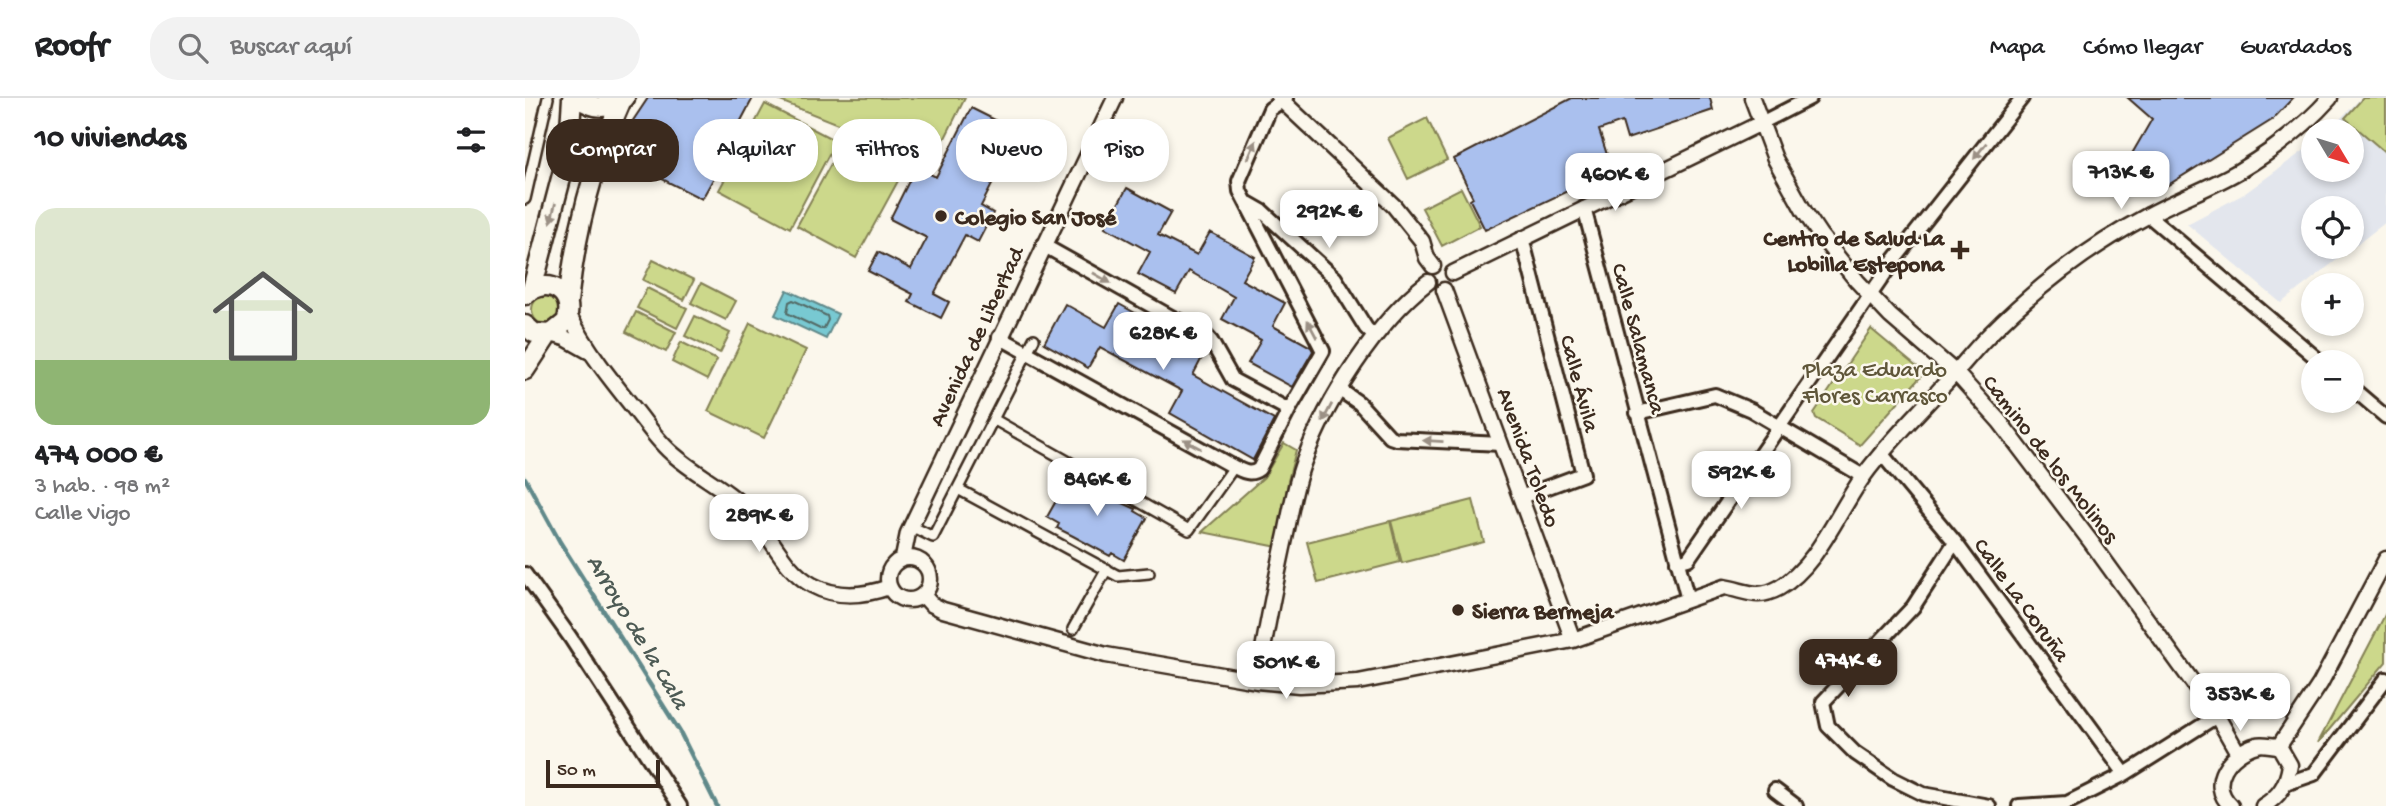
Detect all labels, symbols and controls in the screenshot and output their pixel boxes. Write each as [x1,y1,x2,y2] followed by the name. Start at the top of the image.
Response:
[150,17,640,80] search box
[35,29,108,67] text: Roofr
[174,29,212,67] icon: search
[230,33,352,64] text: Buscar aquí
[1990,34,2045,63] text: Mapa
[2083,34,2202,63] text: Cómo llegar
[2240,34,2351,63] text: Guardados
[546,119,679,182] chip: Comprar
[693,119,818,182] chip: Alquilar
[832,119,942,182] chip: Filtros
[956,119,1067,182] chip: Nuevo
[1081,119,1169,182] chip: Piso
[2301,119,2364,182] north arrow
[2301,119,2364,413] map controls
[452,121,490,159] icon: filters
[35,123,186,158] text: 10 viviendas
[1247,139,1258,160] one-way arrow
[1972,142,1987,160] one-way arrow
[2064,152,2178,211] pin: 713K €
[1558,153,1672,213] pin: 460K €
[2089,160,2154,187] text: 713K €
[1581,162,1649,189] text: 460K €
[1272,190,1386,250] pin: 292K €
[2301,196,2364,259] button: locate
[1296,199,1362,226] text: 292K €
[547,203,557,224] one-way arrow
[955,206,1117,233] place label: Colegio San José
[933,208,949,224] marker: Colegio San José
[1764,227,1945,280] place label: Centro de Salud La Lobilla Estepona
[1950,240,1970,260] marker: Centro de Salud La Lobilla Estepona
[925,242,1032,432] street label: Avenida de Libertad
[200,253,326,379] icon: home
[1604,261,1670,418] street label: Calle Salamanca
[1093,272,1112,284] one-way arrow
[2301,273,2364,336] button: +
[1106,313,1220,372] pin: 628K €
[1306,319,1318,339] one-way arrow
[1129,321,1197,348] text: 628K €
[1552,332,1605,436] street label: Calle Ávila
[2301,350,2364,413] button: −
[1801,358,1948,411] park label: Plaza Eduardo Flores Carrasco
[1975,371,2124,550] street label: Camino de los Molinos
[1489,385,1564,532] street label: Avenida Toledo
[1321,403,1333,423] one-way arrow
[1421,435,1443,446] one-way arrow
[1182,438,1201,450] one-way arrow
[35,439,162,474] text: 474 000 €
[1684,452,1798,511] pin: 592K €
[1040,458,1154,518] pin: 846K €
[1708,460,1774,487] text: 592K €
[1064,467,1130,494] text: 846K €
[35,474,170,501] text: 3 hab. · 98 m²
[702,494,816,554] pin: 289K €
[35,501,130,528] text: Calle Vigo
[725,503,793,530] text: 289K €
[1966,534,2075,669] street label: Calle La Coruña
[579,550,694,717] water label: Arroyo de la Cala
[1472,600,1615,627] place label: Sierra Bermeja
[1450,602,1466,618] marker: Sierra Bermeja
[1791,640,1905,699] pin: 474K €
[1229,642,1343,701] pin: 501K €
[1815,648,1881,675] text: 474K €
[1253,650,1319,677] text: 501K €
[2183,674,2297,733] pin: 353K €
[2206,682,2274,709] text: 353K €
[546,757,660,789] scale bar
[557,760,596,783] text: 50 m

